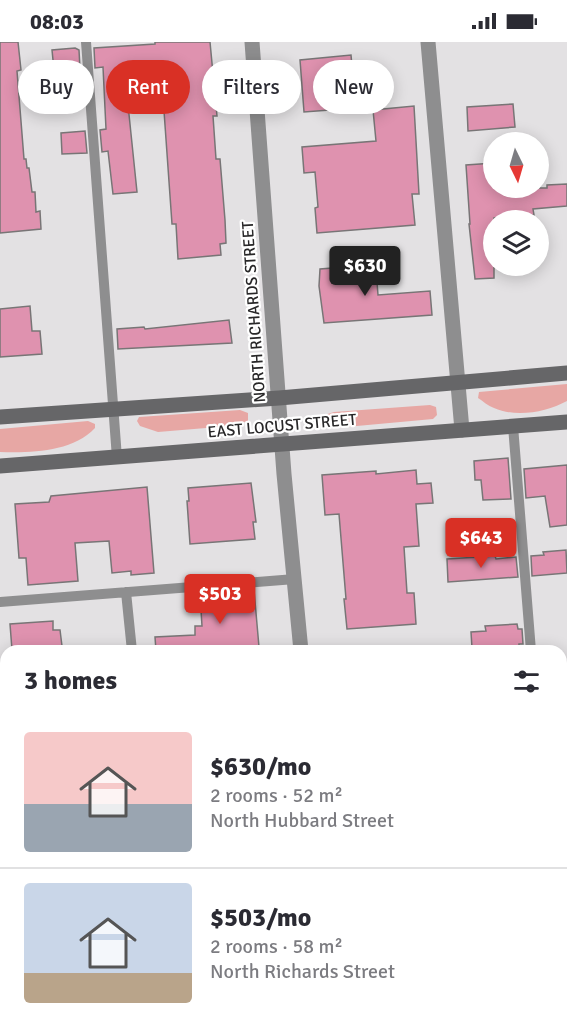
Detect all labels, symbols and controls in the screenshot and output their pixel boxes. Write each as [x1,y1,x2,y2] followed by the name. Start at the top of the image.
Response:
[30,8,84,35] text: 08:03
[18,60,94,114] chip: Buy
[106,60,190,114] chip: Rent
[202,60,301,114] chip: Filters
[313,60,394,114] chip: New
[483,132,549,198] north arrow
[483,132,549,276] map controls
[483,210,549,276] button: layers
[238,220,270,403] street label: NORTH RICHARDS STREET
[329,246,401,297] pin: $630
[343,253,387,278] text: $630
[207,410,357,442] street label: EAST LOCUST STREET
[445,518,517,569] pin: $643
[459,525,503,550] text: $643
[184,574,256,625] pin: $503
[198,581,242,606] text: $503
[24,665,117,697] text: 3 homes
[510,665,543,698] icon: filters
[210,751,311,783] text: $630/mo
[72,756,144,828] icon: home
[210,783,343,808] text: 2 rooms · 52 m²
[210,808,394,833] text: North Hubbard Street
[210,902,311,934] text: $503/mo
[72,907,144,979] icon: home
[210,934,343,959] text: 2 rooms · 58 m²
[210,959,395,984] text: North Richards Street

